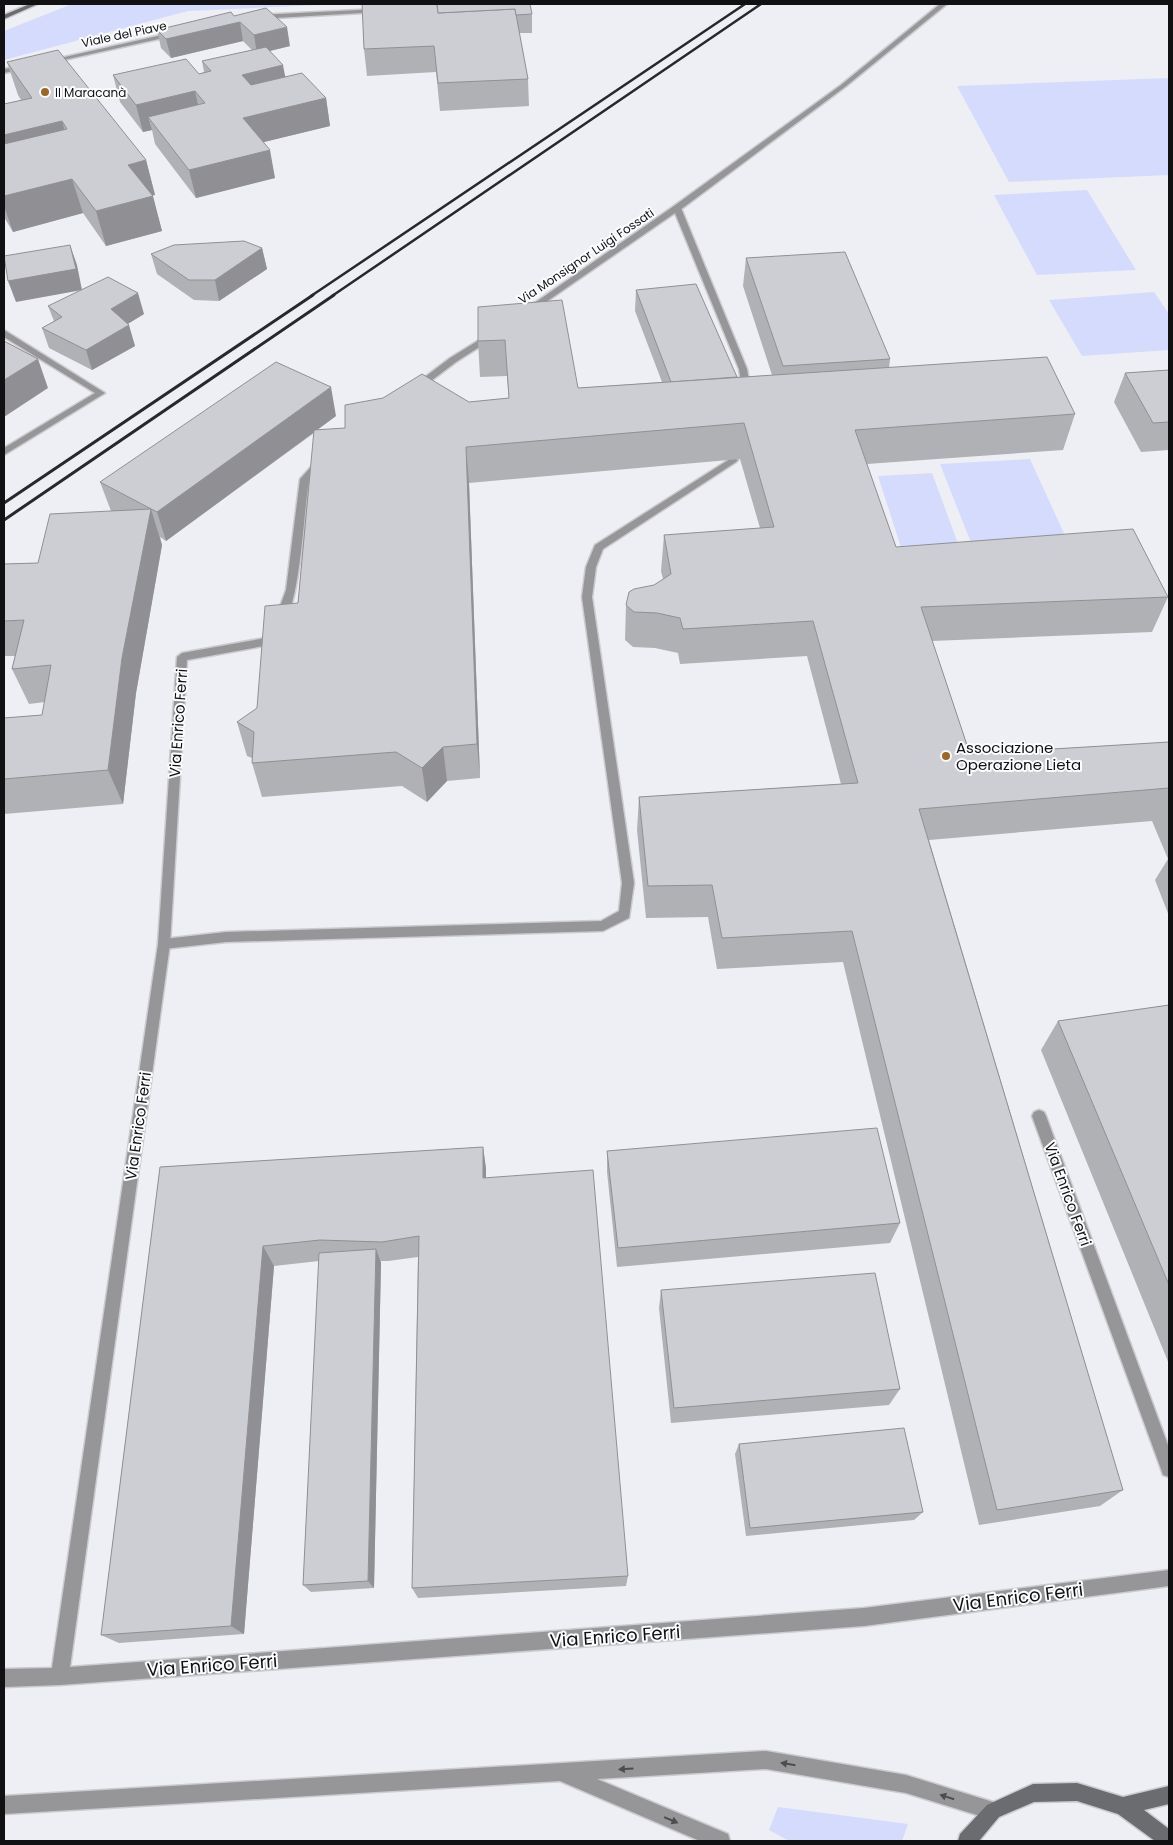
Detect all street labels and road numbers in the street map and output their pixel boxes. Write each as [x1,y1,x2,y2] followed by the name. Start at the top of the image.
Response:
[80,17,168,51] street label: Viale del Piave
[515,204,657,308] street label: Via Monsignor Luigi Fossati
[164,668,192,778] street label: Via Enrico Ferri
[120,1071,156,1181] street label: Via Enrico Ferri
[1039,1139,1097,1249] street label: Via Enrico Ferri
[952,1577,1084,1617] street label: Via Enrico Ferri
[549,1619,681,1653] street label: Via Enrico Ferri
[146,1648,278,1682] street label: Via Enrico Ferri

